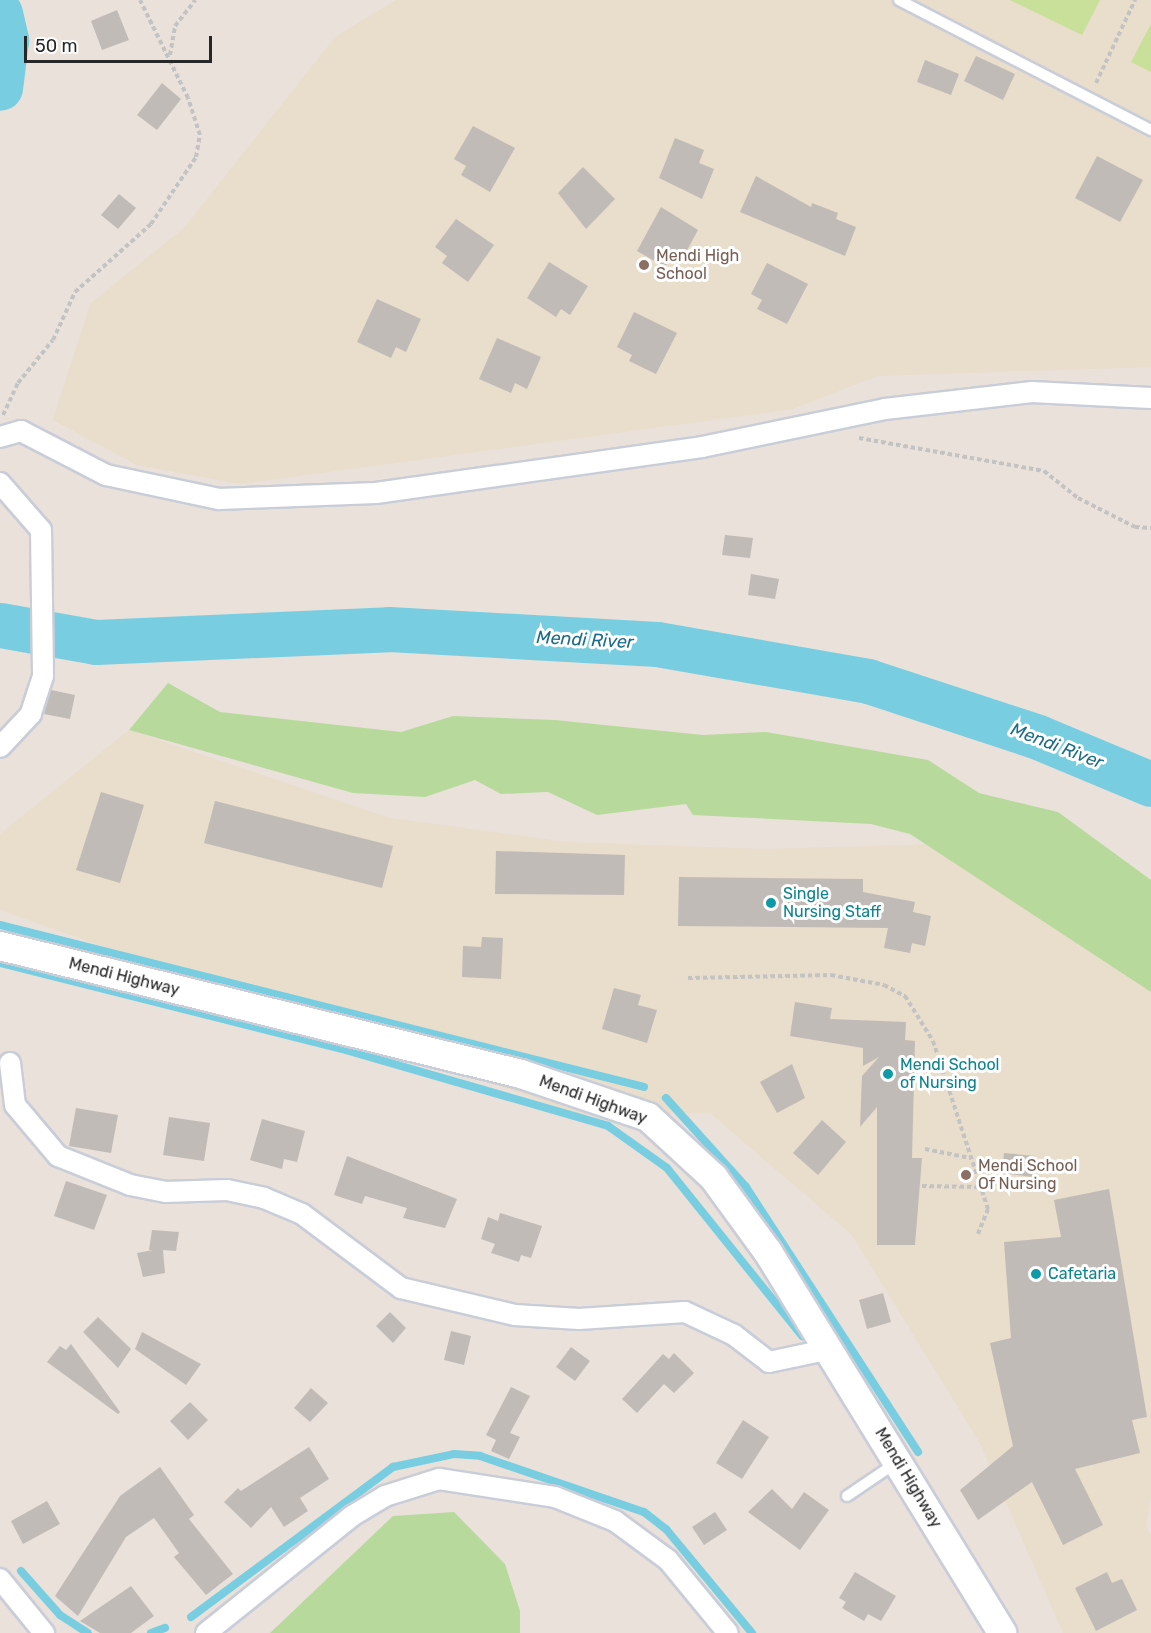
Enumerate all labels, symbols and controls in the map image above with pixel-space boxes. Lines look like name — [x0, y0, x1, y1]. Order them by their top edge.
scale bar — [27, 24, 214, 62]
text: 50 m — [35, 35, 78, 57]
place label: Mendi High School — [656, 246, 739, 284]
marker: Mendi High School — [637, 258, 651, 272]
water label: Mendi River — [536, 627, 634, 653]
water label: Mendi River — [1008, 718, 1106, 774]
place label: Single Nursing Staff — [783, 884, 881, 922]
marker: Single Nursing Staff — [764, 896, 778, 910]
street label: Mendi Highway — [67, 954, 181, 1000]
place label: Mendi School of Nursing — [900, 1055, 999, 1093]
marker: Mendi School of Nursing — [881, 1067, 895, 1081]
street label: Mendi Highway — [537, 1072, 649, 1128]
place label: Mendi School Of Nursing — [978, 1156, 1077, 1194]
marker: Mendi School Of Nursing — [959, 1168, 973, 1182]
place label: Cafetaria — [1048, 1264, 1116, 1284]
marker: Cafetaria — [1029, 1267, 1043, 1281]
street label: Mendi Highway — [871, 1425, 945, 1531]

